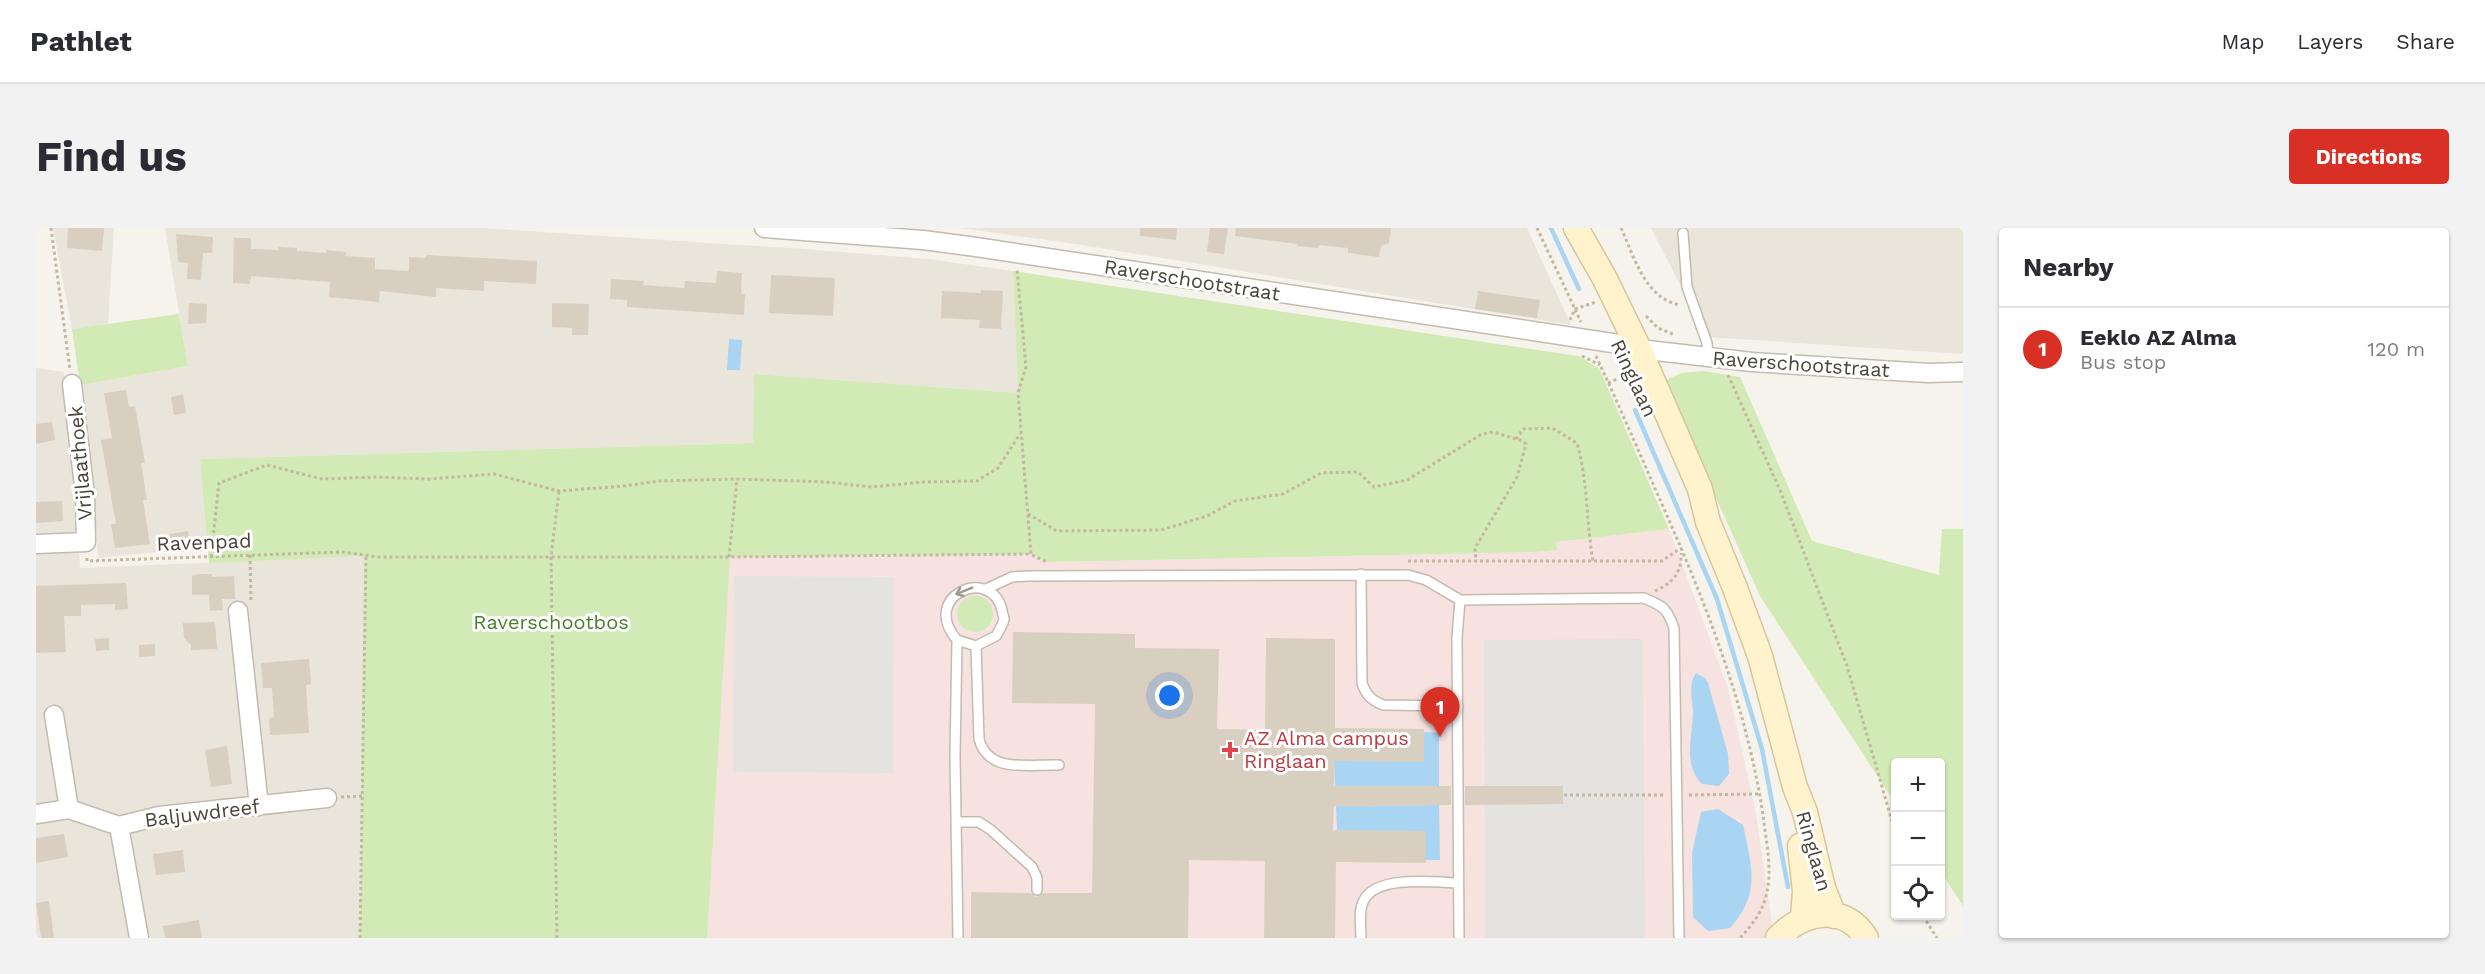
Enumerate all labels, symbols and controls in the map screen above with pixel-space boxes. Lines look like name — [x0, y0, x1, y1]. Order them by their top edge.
text: Pathlet — [30, 25, 132, 58]
text: Map — [2221, 29, 2264, 54]
text: Layers — [2297, 29, 2363, 54]
text: Share — [2396, 29, 2455, 54]
button: Directions — [2289, 129, 2449, 184]
text: Find us — [36, 132, 187, 181]
text: Nearby — [2023, 252, 2114, 282]
street label: Raverschootstraat — [1102, 254, 1282, 306]
text: Eeklo AZ Alma — [2080, 325, 2237, 350]
street label: Ringlaan — [1606, 335, 1662, 421]
text: 1 — [2038, 337, 2047, 361]
text: 120 m — [2367, 337, 2425, 361]
street label: Raverschootstraat — [1712, 346, 1891, 382]
text: Bus stop — [2080, 350, 2166, 374]
street label: Vrijlaathoek — [63, 405, 97, 521]
street label: Ravenpad — [156, 528, 252, 556]
one-way arrow — [955, 587, 973, 598]
park label: Raverschootbos — [473, 610, 629, 634]
your location — [1155, 681, 1184, 710]
pin: 1 — [1420, 688, 1460, 737]
place label: AZ Alma campus Ringlaan — [1244, 726, 1409, 773]
marker: AZ Alma campus Ringlaan — [1221, 741, 1239, 759]
map controls — [1891, 758, 1945, 920]
button: + — [1891, 758, 1945, 812]
street label: Baljuwdreef — [143, 794, 261, 832]
street label: Ringlaan — [1791, 808, 1837, 894]
button: − — [1891, 812, 1945, 866]
button: locate — [1891, 866, 1945, 920]

